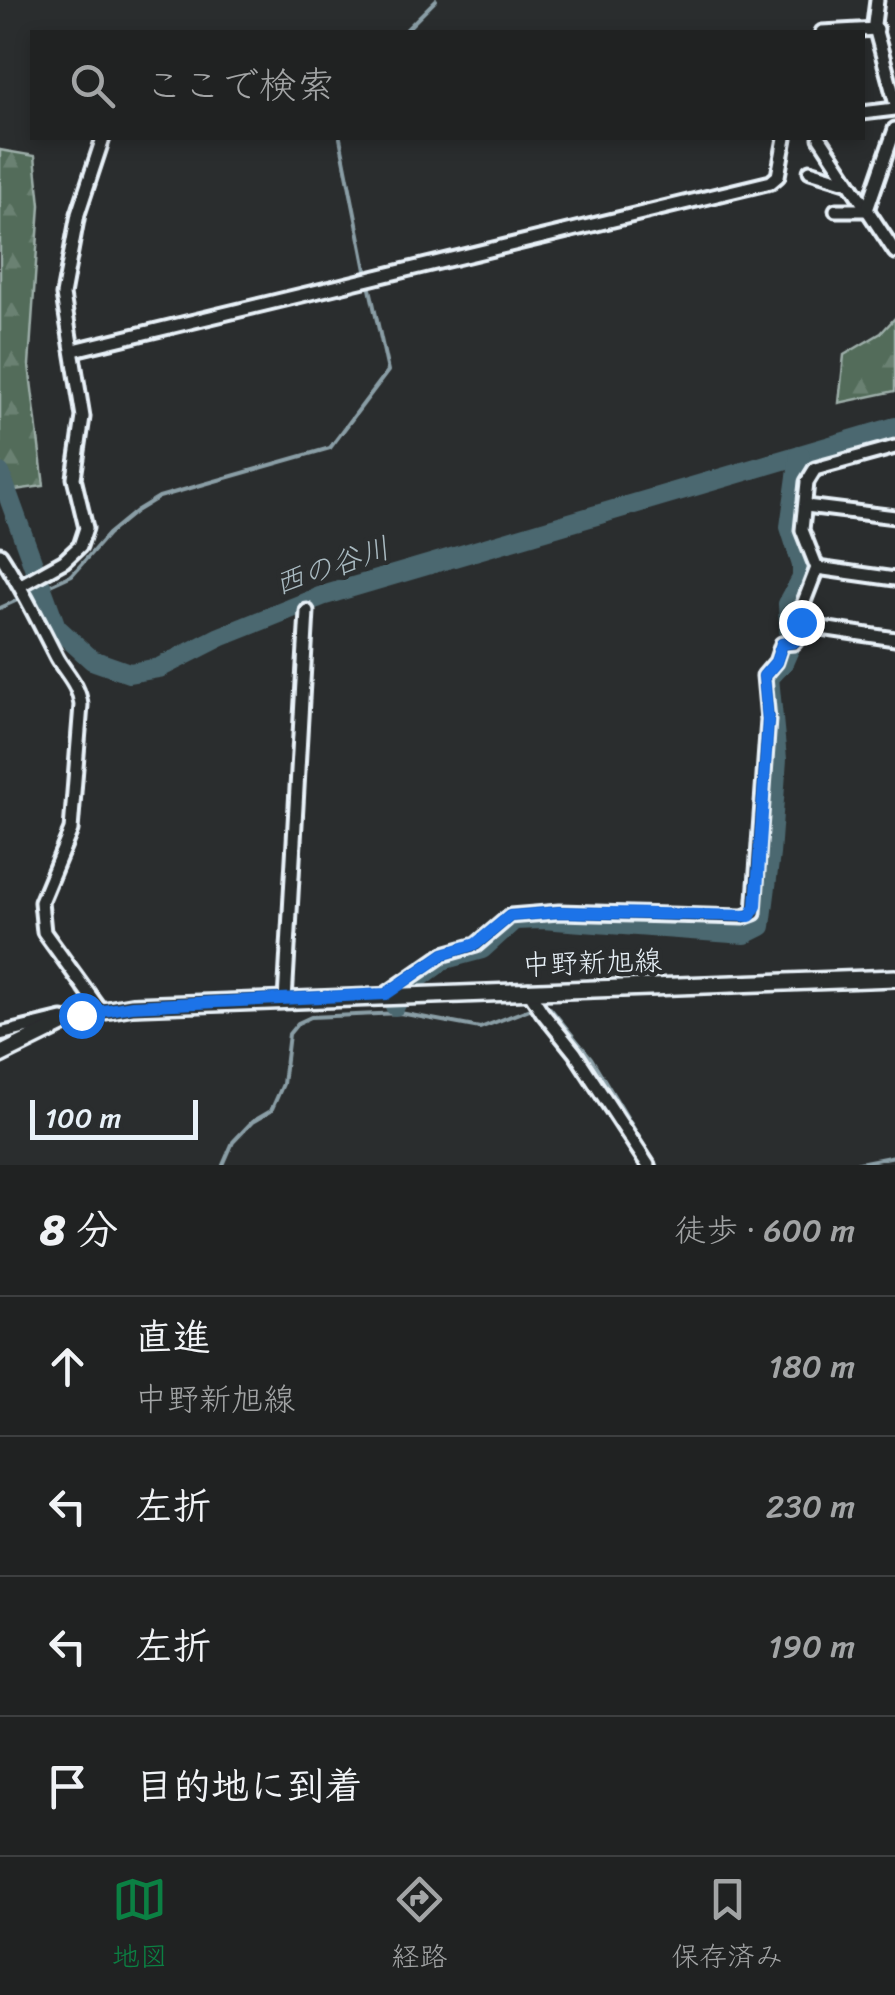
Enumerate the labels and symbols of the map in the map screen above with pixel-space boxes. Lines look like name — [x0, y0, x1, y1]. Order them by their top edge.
water label: 西の谷川 — [266, 521, 398, 611]
route end — [779, 600, 825, 646]
street label: 中野新旭線 — [521, 936, 663, 989]
route start — [59, 993, 105, 1039]
scale bar — [30, 1095, 198, 1140]

